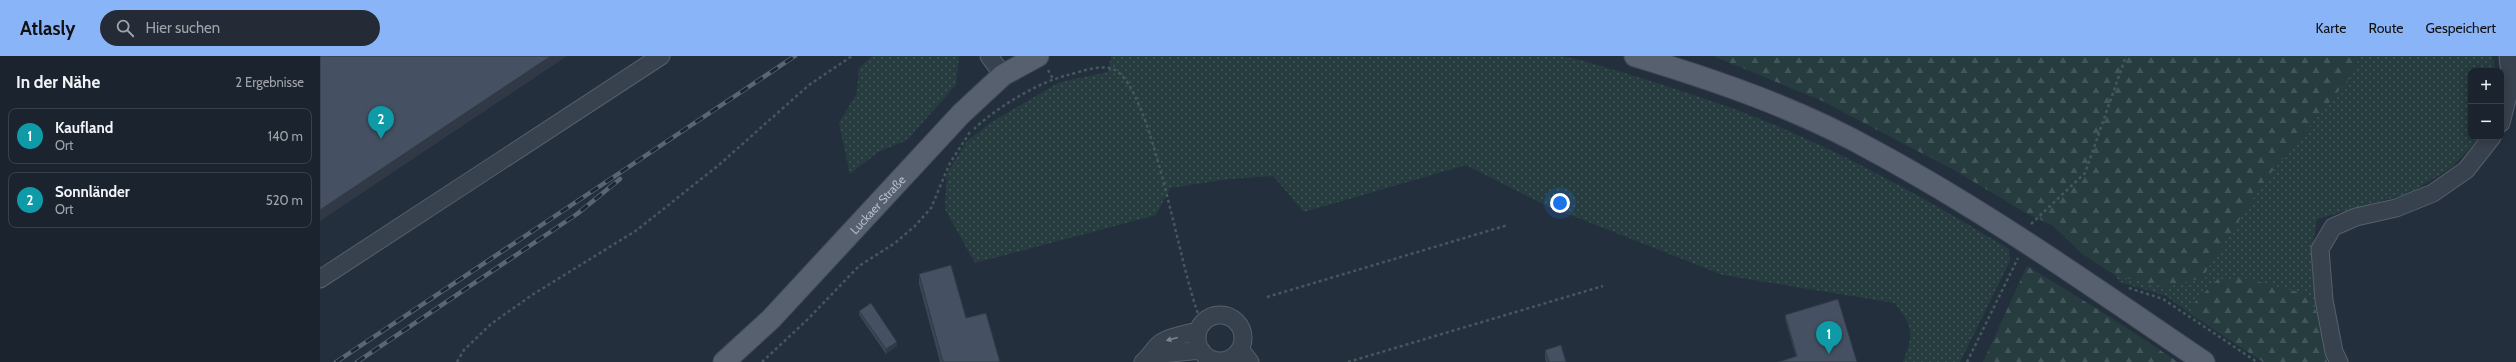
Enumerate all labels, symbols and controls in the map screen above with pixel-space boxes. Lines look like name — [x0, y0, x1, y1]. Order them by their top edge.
search box — [100, 10, 380, 46]
text: Atlasly — [20, 17, 76, 40]
icon: search — [114, 17, 136, 39]
text: Hier suchen — [146, 19, 220, 37]
text: Karte — [2316, 19, 2346, 37]
text: Route — [2368, 19, 2404, 37]
text: Gespeichert — [2426, 19, 2496, 37]
map controls — [2468, 68, 2504, 140]
button: + — [2468, 68, 2504, 104]
text: In der Nähe — [16, 72, 100, 92]
text: 2 Ergebnisse — [235, 74, 304, 90]
button: − — [2468, 104, 2504, 140]
pin: 2 — [368, 106, 394, 139]
text: Kaufland — [55, 119, 113, 137]
text: 1 — [28, 128, 32, 144]
text: 140 m — [268, 128, 303, 144]
text: Ort — [55, 137, 73, 153]
street label: Luckaer Straße — [846, 172, 908, 237]
text: Sonnländer — [55, 183, 130, 201]
text: 2 — [27, 192, 33, 208]
text: 520 m — [266, 192, 303, 208]
your location — [1550, 193, 1570, 213]
text: Ort — [55, 201, 73, 217]
pin: 1 — [1816, 321, 1842, 354]
one-way arrow — [1165, 336, 1178, 342]

